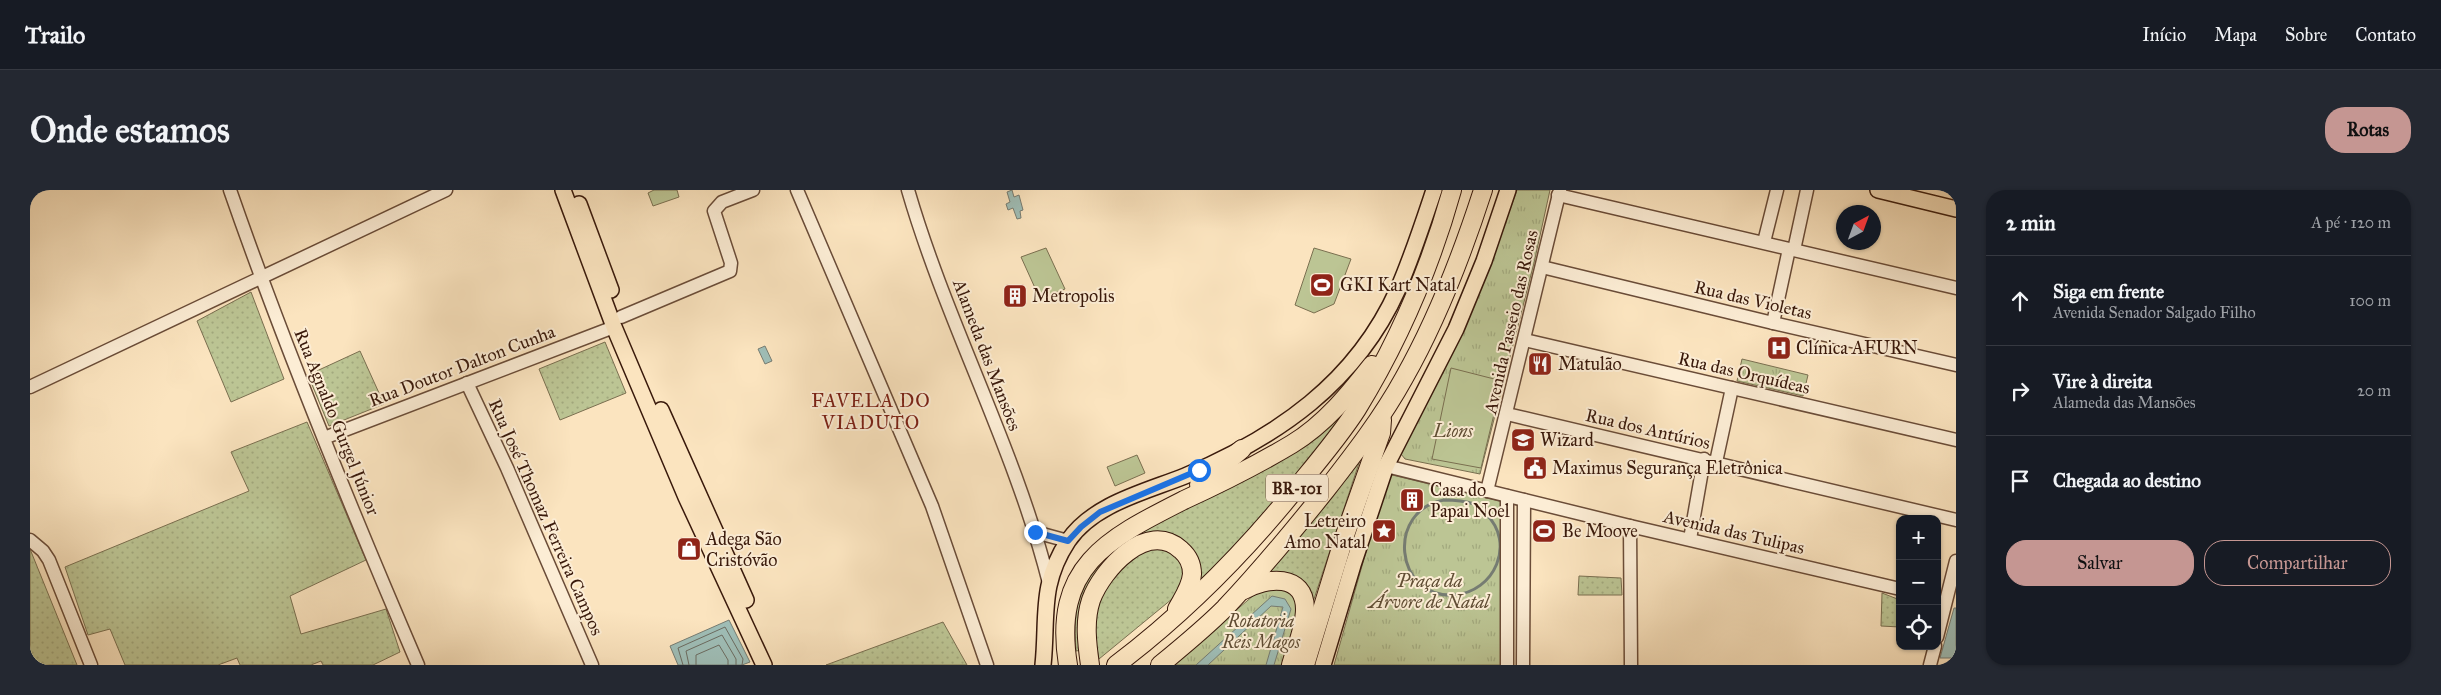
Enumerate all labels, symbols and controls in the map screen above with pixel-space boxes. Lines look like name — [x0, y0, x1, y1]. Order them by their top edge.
text: Trailo — [25, 20, 85, 50]
text: Início — [2142, 24, 2186, 46]
text: Mapa — [2214, 24, 2257, 46]
text: Sobre — [2285, 24, 2327, 46]
text: Contato — [2355, 24, 2416, 46]
button: Rotas — [2325, 107, 2411, 153]
text: Onde estamos — [30, 109, 230, 152]
north arrow — [1836, 205, 1881, 250]
text: 2 min — [2006, 210, 2056, 236]
text: A pé · 120 m — [2311, 213, 2391, 232]
street label: Avenida Passeio das Rosas — [1479, 228, 1543, 417]
sports icon: GKI Kart Natal — [1309, 272, 1335, 298]
place label: GKI Kart Natal — [1340, 274, 1456, 296]
street label: Alameda das Mansões — [948, 275, 1026, 434]
street label: Rua das Violetas — [1692, 276, 1814, 324]
text: Siga em frente — [2053, 280, 2164, 303]
building icon: Metropolis — [1002, 283, 1028, 309]
place label: Metropolis — [1032, 285, 1115, 307]
icon: ahead — [2006, 287, 2034, 315]
text: 100 m — [2349, 291, 2391, 310]
text: Avenida Senador Salgado Filho — [2053, 303, 2256, 322]
street label: Rua Doutor Dalton Cunha — [366, 320, 559, 412]
street label: Rua Agnaldo Gurgel Júnior — [289, 325, 385, 519]
hospital icon: Clínica AFURN — [1766, 335, 1792, 361]
place label: Clínica AFURN — [1796, 337, 1918, 359]
street label: Rua das Orquídeas — [1676, 347, 1812, 400]
restaurant icon: Matulão — [1527, 351, 1553, 377]
place label: Matulão — [1558, 353, 1622, 375]
text: Vire à direita — [2053, 370, 2152, 393]
icon: right — [2006, 377, 2034, 405]
text: 20 m — [2357, 381, 2391, 400]
district label: FAVELA DO VIADUTO — [811, 389, 931, 434]
text: Alameda das Mansões — [2053, 393, 2196, 412]
street label: Rua José Thomaz Ferreira Campos — [483, 395, 608, 639]
street label: Rua dos Antúrios — [1583, 404, 1713, 454]
park label: Lions — [1432, 420, 1474, 442]
school or university icon: Wizard — [1510, 427, 1536, 453]
place label: Wizard — [1540, 429, 1594, 451]
public building icon: Maximus Segurança Eletrônica — [1522, 455, 1548, 481]
place label: Maximus Segurança Eletrônica — [1552, 457, 1783, 480]
route start — [1188, 459, 1211, 482]
icon: arrive — [2006, 467, 2034, 495]
text: Chegada ao destino — [2053, 469, 2201, 492]
road number: BR-101 — [1266, 474, 1328, 502]
place label: Casa do Papai Noel — [1430, 479, 1510, 522]
building icon: Casa do Papai Noel — [1399, 487, 1425, 513]
street label: Avenida das Tulipas — [1660, 505, 1807, 559]
place label: Letreiro Amo Natal — [1283, 510, 1366, 553]
map controls — [1896, 515, 1941, 650]
button: + — [1896, 515, 1941, 560]
place icon: Letreiro Amo Natal — [1371, 518, 1397, 544]
sports icon: Be Moove — [1531, 518, 1557, 544]
place label: Be Moove — [1562, 520, 1638, 542]
route end — [1024, 521, 1047, 544]
place label: Adega São Cristóvão — [705, 528, 782, 571]
shop icon: Adega São Cristóvão — [676, 536, 702, 562]
button: Salvar — [2006, 540, 2194, 586]
button: Compartilhar — [2204, 540, 2391, 586]
button: − — [1896, 560, 1941, 605]
park label: Praça da Árvore de Natal — [1367, 570, 1491, 613]
button: locate — [1896, 605, 1941, 650]
park label: Rotatoria Reis Magos — [1221, 610, 1301, 653]

